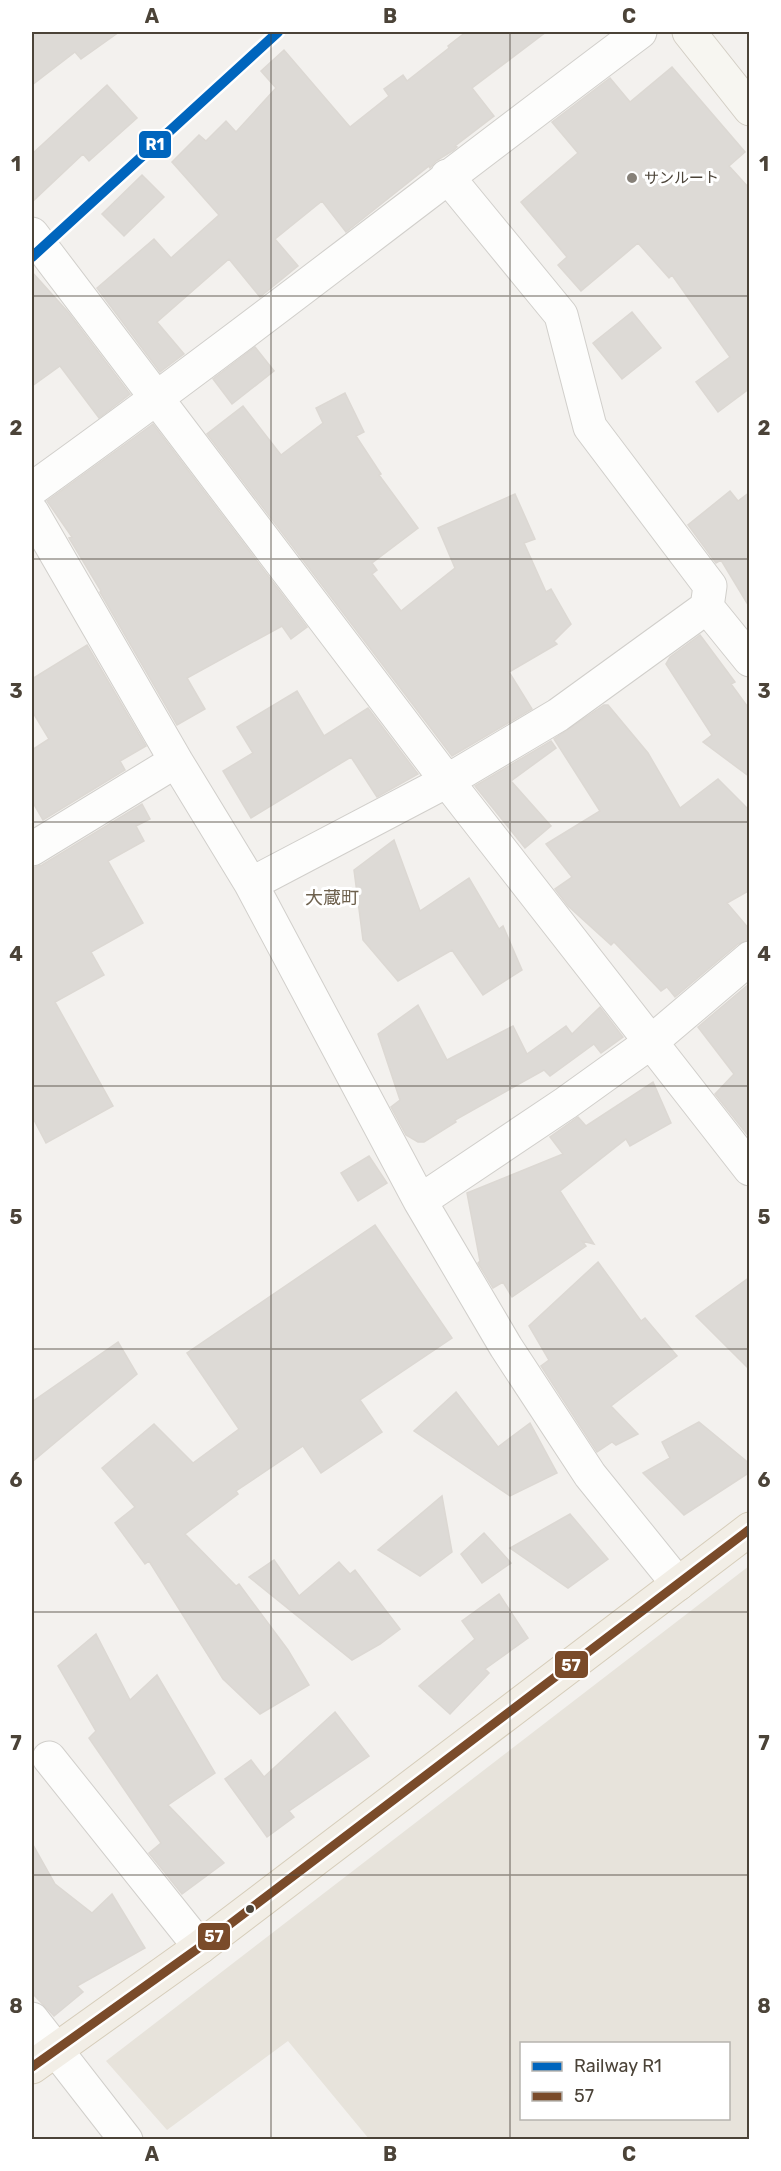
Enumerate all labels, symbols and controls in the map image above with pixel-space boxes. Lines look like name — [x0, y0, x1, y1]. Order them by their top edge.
text: A — [145, 4, 160, 28]
text: B — [383, 4, 397, 28]
text: C — [622, 4, 636, 28]
line badge: R1 — [138, 130, 172, 159]
text: R1 — [145, 135, 165, 154]
text: 1 — [11, 152, 21, 176]
text: 1 — [759, 152, 769, 176]
place label: サンルート — [644, 169, 719, 187]
marker: サンルート — [625, 171, 639, 185]
text: 2 — [10, 416, 23, 440]
text: 2 — [758, 416, 771, 440]
text: 3 — [9, 679, 23, 703]
text: 3 — [757, 679, 771, 703]
district label: 大蔵町 — [305, 887, 359, 909]
text: 4 — [9, 942, 23, 966]
text: 4 — [757, 942, 771, 966]
text: 5 — [10, 1205, 23, 1229]
text: 5 — [758, 1205, 771, 1229]
text: 6 — [9, 1468, 23, 1492]
text: 6 — [757, 1468, 771, 1492]
line badge: 57 — [554, 1650, 589, 1679]
text: 57 — [561, 1656, 581, 1675]
text: 7 — [10, 1731, 22, 1755]
text: 7 — [758, 1731, 770, 1755]
unlabelled marker — [244, 1903, 256, 1915]
line badge: 57 — [197, 1922, 231, 1951]
text: 57 — [204, 1927, 224, 1946]
text: 8 — [9, 1994, 23, 2018]
text: 8 — [757, 1994, 771, 2018]
legend — [520, 2042, 730, 2120]
text: Railway R1 — [574, 2055, 662, 2077]
text: 57 — [574, 2085, 594, 2107]
text: A — [145, 2142, 160, 2166]
text: B — [383, 2142, 397, 2166]
text: C — [622, 2142, 636, 2166]

